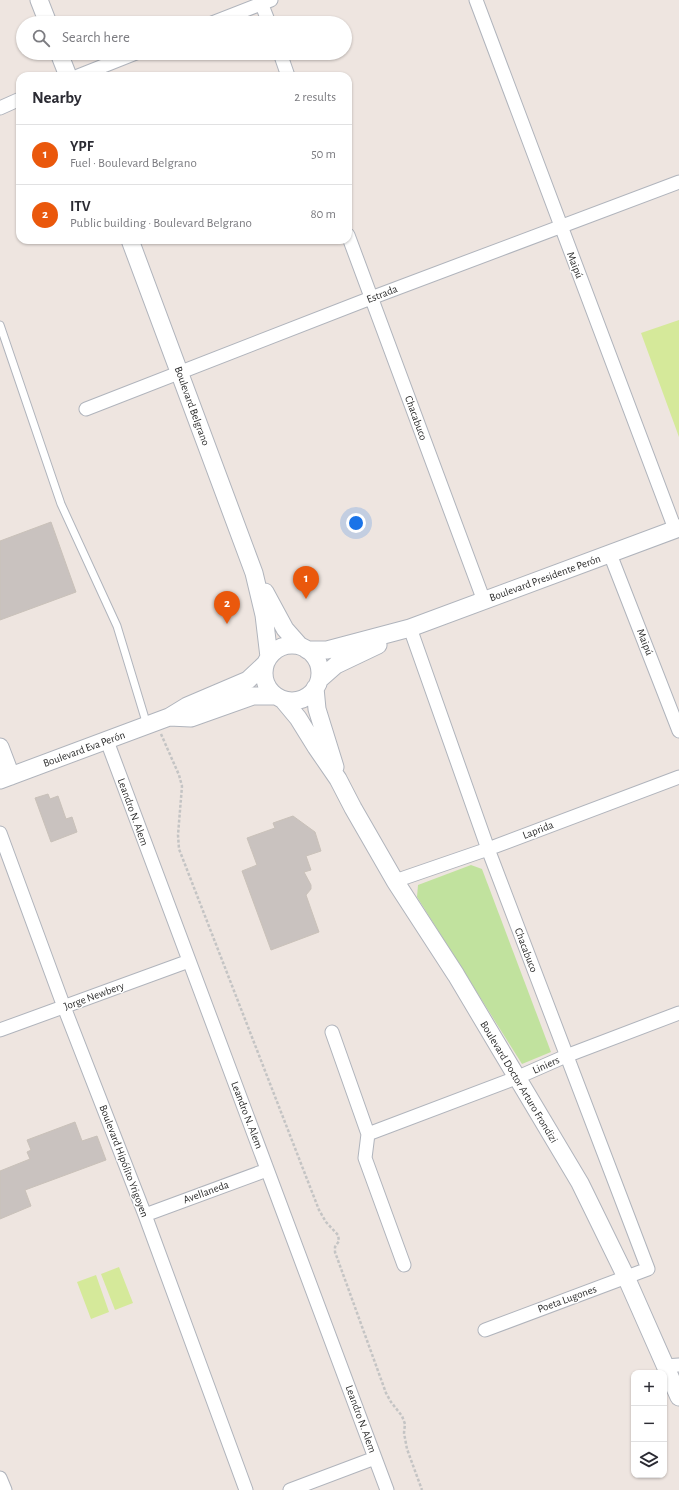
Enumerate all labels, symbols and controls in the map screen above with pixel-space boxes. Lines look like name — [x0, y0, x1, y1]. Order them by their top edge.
search box — [16, 16, 352, 60]
icon: search — [30, 27, 52, 49]
text: Search here — [62, 30, 130, 45]
text: Nearby — [32, 89, 82, 106]
text: 2 results — [294, 91, 336, 104]
text: YPF — [70, 139, 94, 154]
text: 1 — [43, 148, 47, 161]
text: 50 m — [311, 148, 336, 161]
text: Fuel · Boulevard Belgrano — [70, 157, 197, 170]
text: ITV — [70, 199, 91, 214]
text: 2 — [42, 208, 48, 221]
text: 80 m — [310, 208, 336, 221]
text: Public building · Boulevard Belgrano — [70, 217, 252, 230]
street label: Maipú — [565, 250, 585, 280]
street label: Estrada — [365, 283, 399, 305]
street label: Boulevard Belgrano — [173, 365, 211, 447]
street label: Chacabuco — [403, 394, 429, 442]
your location — [346, 513, 366, 533]
street label: Boulevard Presidente Perón — [488, 553, 602, 603]
pin: 1 — [293, 566, 319, 599]
pin: 2 — [214, 591, 240, 624]
street label: Maipú — [635, 627, 655, 657]
street label: Boulevard Eva Perón — [42, 729, 126, 769]
street label: Leandro N. Alem — [116, 777, 150, 847]
street label: Laprida — [521, 819, 555, 841]
street label: Chacabuco — [513, 926, 539, 974]
street label: Jorge Newbery — [62, 980, 126, 1012]
street label: Boulevard Doctor Arturo Frondizi — [478, 1019, 560, 1145]
street label: Liniers — [531, 1054, 561, 1076]
street label: Leandro N. Alem — [229, 1080, 265, 1150]
street label: Boulevard Hipólito Yrigoyen — [97, 1103, 151, 1219]
street label: Avellaneda — [182, 1179, 230, 1205]
street label: Poeta Lugones — [536, 1283, 598, 1315]
map controls — [631, 1370, 667, 1478]
button: + — [631, 1370, 667, 1406]
street label: Leandro N. Alem — [344, 1384, 378, 1454]
button: − — [631, 1406, 667, 1442]
button: layers — [631, 1442, 667, 1478]

